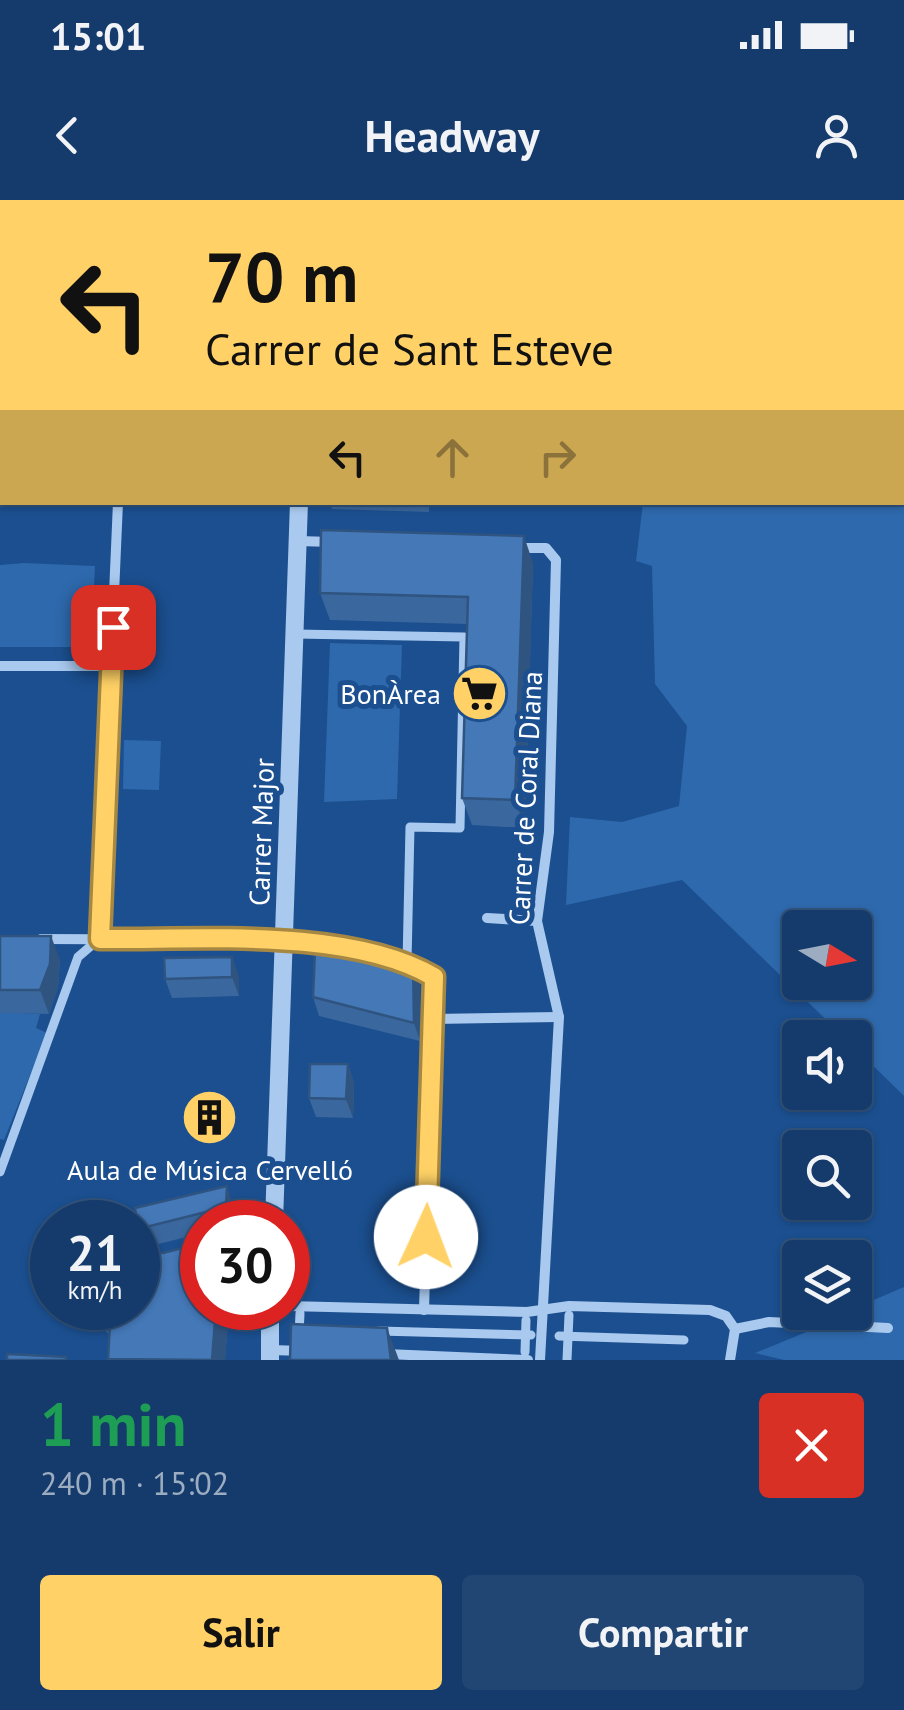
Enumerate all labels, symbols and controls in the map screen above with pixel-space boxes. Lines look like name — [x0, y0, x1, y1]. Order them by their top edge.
text: 15:01 — [50, 11, 146, 60]
text: Headway — [364, 106, 540, 164]
icon: back — [40, 108, 95, 163]
icon: person — [809, 108, 864, 163]
text: 70 m — [205, 231, 358, 321]
icon: left — [40, 240, 170, 370]
text: Carrer de Sant Esteve — [205, 319, 614, 377]
icon: left — [320, 430, 375, 485]
icon: ahead — [425, 430, 480, 485]
icon: right — [530, 430, 585, 485]
pin — [71, 585, 156, 670]
icon: arrive — [86, 600, 141, 655]
supermarket icon: BonÀrea — [450, 663, 510, 723]
street label: Carrer de Coral Diana — [500, 670, 550, 926]
place label: BonÀrea — [340, 675, 441, 712]
street label: Carrer Major — [240, 757, 282, 906]
north arrow — [782, 910, 872, 1000]
map controls — [782, 910, 872, 1330]
button: sound — [782, 1020, 872, 1110]
building icon: Aula de Música Cervelló — [180, 1088, 240, 1148]
button: search — [782, 1130, 872, 1220]
place label: Aula de Música Cervelló — [67, 1151, 353, 1188]
position arrow — [374, 1185, 478, 1289]
speed limit sign: 30 — [180, 1200, 310, 1330]
text: 21 — [67, 1220, 123, 1285]
button: layers — [782, 1240, 872, 1330]
text: km/h — [68, 1274, 122, 1306]
text: 1 min — [40, 1385, 186, 1463]
button: close — [759, 1393, 864, 1498]
text: 240 m · 15:02 — [40, 1462, 229, 1504]
button: Salir — [40, 1575, 442, 1690]
button: Compartir — [462, 1575, 864, 1690]

